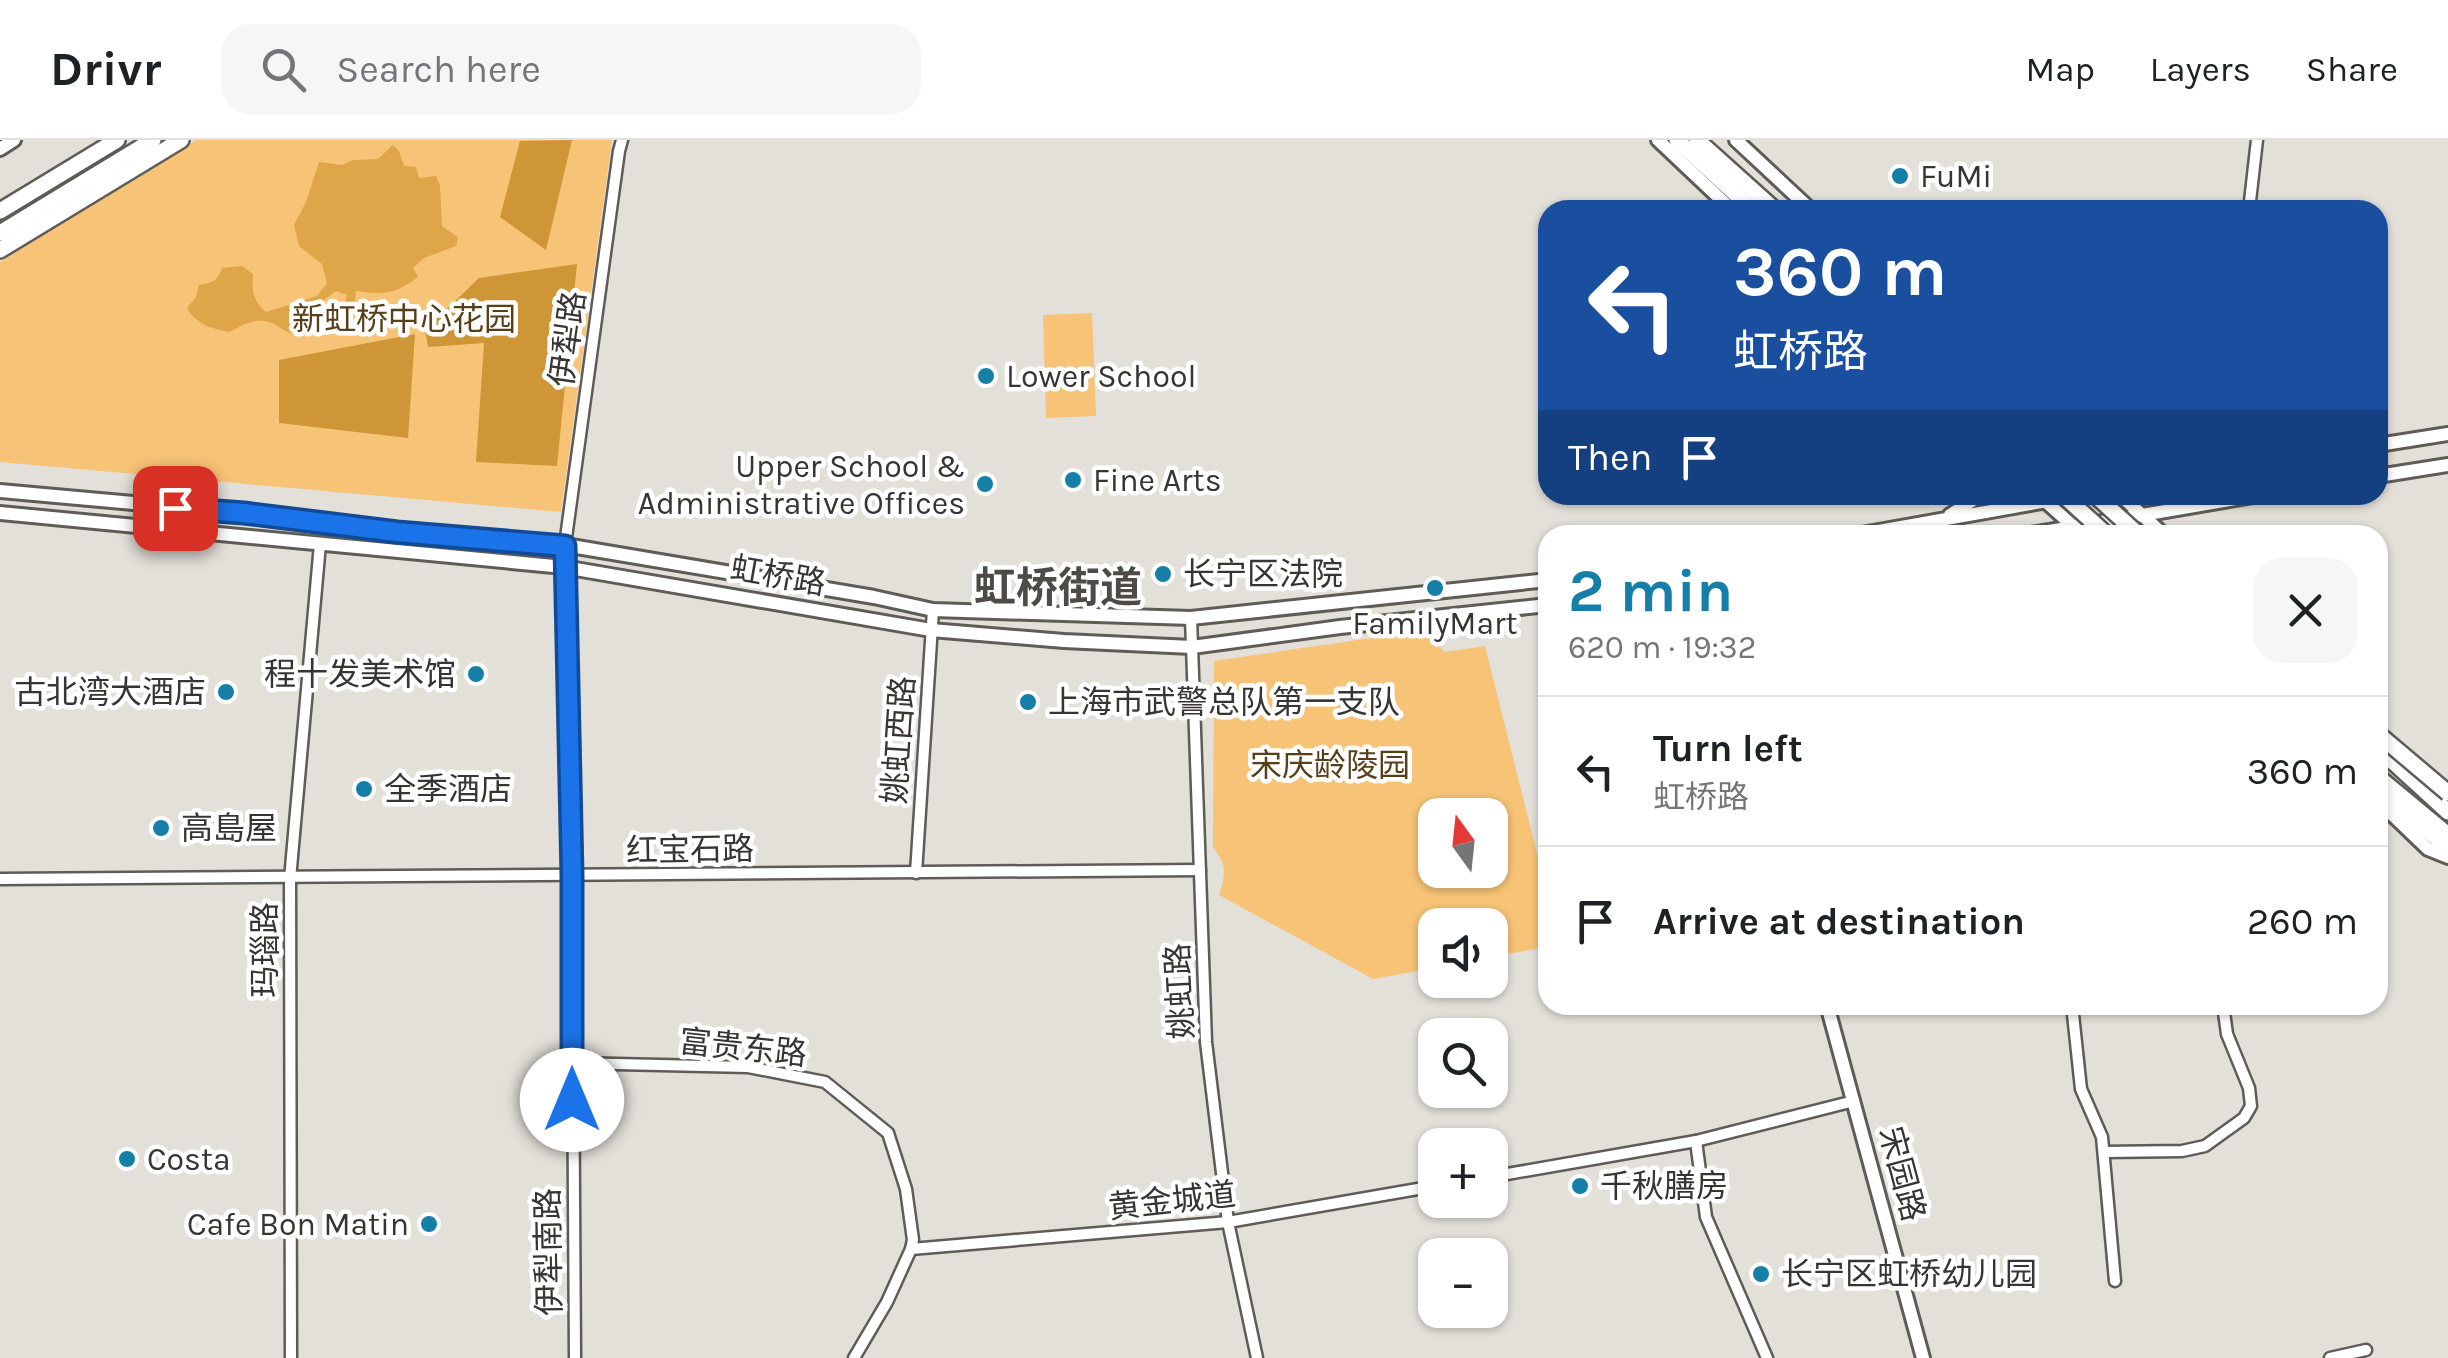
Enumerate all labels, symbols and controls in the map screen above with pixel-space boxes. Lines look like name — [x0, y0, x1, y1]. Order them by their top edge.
search box — [221, 24, 921, 114]
text: Drivr — [50, 41, 161, 97]
icon: search — [256, 42, 311, 97]
text: Search here — [336, 47, 541, 92]
text: Map — [2025, 49, 2095, 90]
text: Layers — [2150, 49, 2251, 90]
text: Share — [2306, 49, 2398, 90]
place label: FuMi — [1920, 158, 1992, 195]
marker: FuMi — [1889, 165, 1911, 187]
text: 360 m — [1733, 231, 1947, 313]
icon: left — [1568, 240, 1698, 370]
street label: 伊犁路 — [543, 289, 593, 389]
park label: 新虹桥中心花园 — [292, 301, 516, 338]
text: 虹桥路 — [1733, 326, 1868, 378]
place label: Lower School — [1006, 358, 1196, 395]
marker: Lower School — [975, 365, 997, 387]
icon: arrive — [1672, 430, 1727, 485]
text: Then — [1568, 435, 1652, 480]
place label: Upper School & Administrative Offices — [638, 448, 965, 522]
place label: Fine Arts — [1093, 462, 1221, 499]
pin — [133, 466, 218, 551]
marker: Fine Arts — [1062, 469, 1084, 491]
marker: Upper School & Administrative Offices — [974, 473, 996, 495]
icon: arrive — [148, 481, 203, 536]
street label: 虹桥路 — [728, 549, 828, 603]
place label: 长宁区法院 — [1183, 556, 1343, 593]
text: 2 min — [1568, 556, 1733, 626]
button: close — [2253, 558, 2358, 663]
district label: 虹桥街道 — [974, 563, 1142, 613]
marker: 长宁区法院 — [1152, 563, 1174, 585]
marker: FamilyMart — [1424, 577, 1446, 599]
place label: FamilyMart — [1352, 605, 1518, 642]
text: 620 m · 19:32 — [1568, 629, 1756, 666]
place label: 程十发美术馆 — [264, 656, 456, 693]
marker: 程十发美术馆 — [465, 663, 487, 685]
place label: 古北湾大酒店 — [14, 674, 206, 711]
street label: 姚虹西路 — [876, 675, 922, 805]
marker: 古北湾大酒店 — [215, 681, 237, 703]
place label: 上海市武警总队第一支队 — [1048, 684, 1400, 721]
marker: 上海市武警总队第一支队 — [1017, 691, 1039, 713]
text: Turn left — [1653, 726, 1803, 771]
icon: left — [1568, 744, 1623, 799]
park label: 宋庆龄陵园 — [1250, 747, 1410, 784]
text: 360 m — [2247, 749, 2358, 794]
place label: 全季酒店 — [384, 771, 512, 808]
marker: 全季酒店 — [353, 778, 375, 800]
text: 虹桥路 — [1653, 779, 1749, 816]
north arrow — [1418, 798, 1508, 888]
map controls — [1418, 798, 1508, 1328]
place label: 高島屋 — [181, 810, 277, 847]
marker: 高島屋 — [150, 817, 172, 839]
street label: 红宝石路 — [626, 830, 754, 870]
icon: arrive — [1568, 894, 1623, 949]
text: Arrive at destination — [1653, 899, 2025, 944]
text: 260 m — [2247, 899, 2358, 944]
street label: 玛瑙路 — [247, 902, 284, 998]
button: sound — [1418, 908, 1508, 998]
street label: 姚虹路 — [1159, 942, 1201, 1040]
button: search — [1418, 1018, 1508, 1108]
street label: 富贵东路 — [677, 1023, 809, 1073]
position arrow — [520, 1048, 624, 1152]
street label: 宋园路 — [1872, 1123, 1932, 1225]
button: + — [1418, 1128, 1508, 1218]
place label: Costa — [147, 1141, 231, 1178]
marker: Costa — [116, 1148, 138, 1170]
place label: 千秋膳房 — [1600, 1168, 1728, 1205]
marker: 千秋膳房 — [1569, 1175, 1591, 1197]
street label: 黄金城道 — [1106, 1176, 1238, 1226]
street label: 伊犁南路 — [529, 1188, 569, 1316]
place label: Cafe Bon Matin — [187, 1206, 409, 1243]
marker: Cafe Bon Matin — [418, 1213, 440, 1235]
button: − — [1418, 1238, 1508, 1328]
place label: 长宁区虹桥幼儿园 — [1781, 1256, 2037, 1293]
marker: 长宁区虹桥幼儿园 — [1750, 1263, 1772, 1285]

